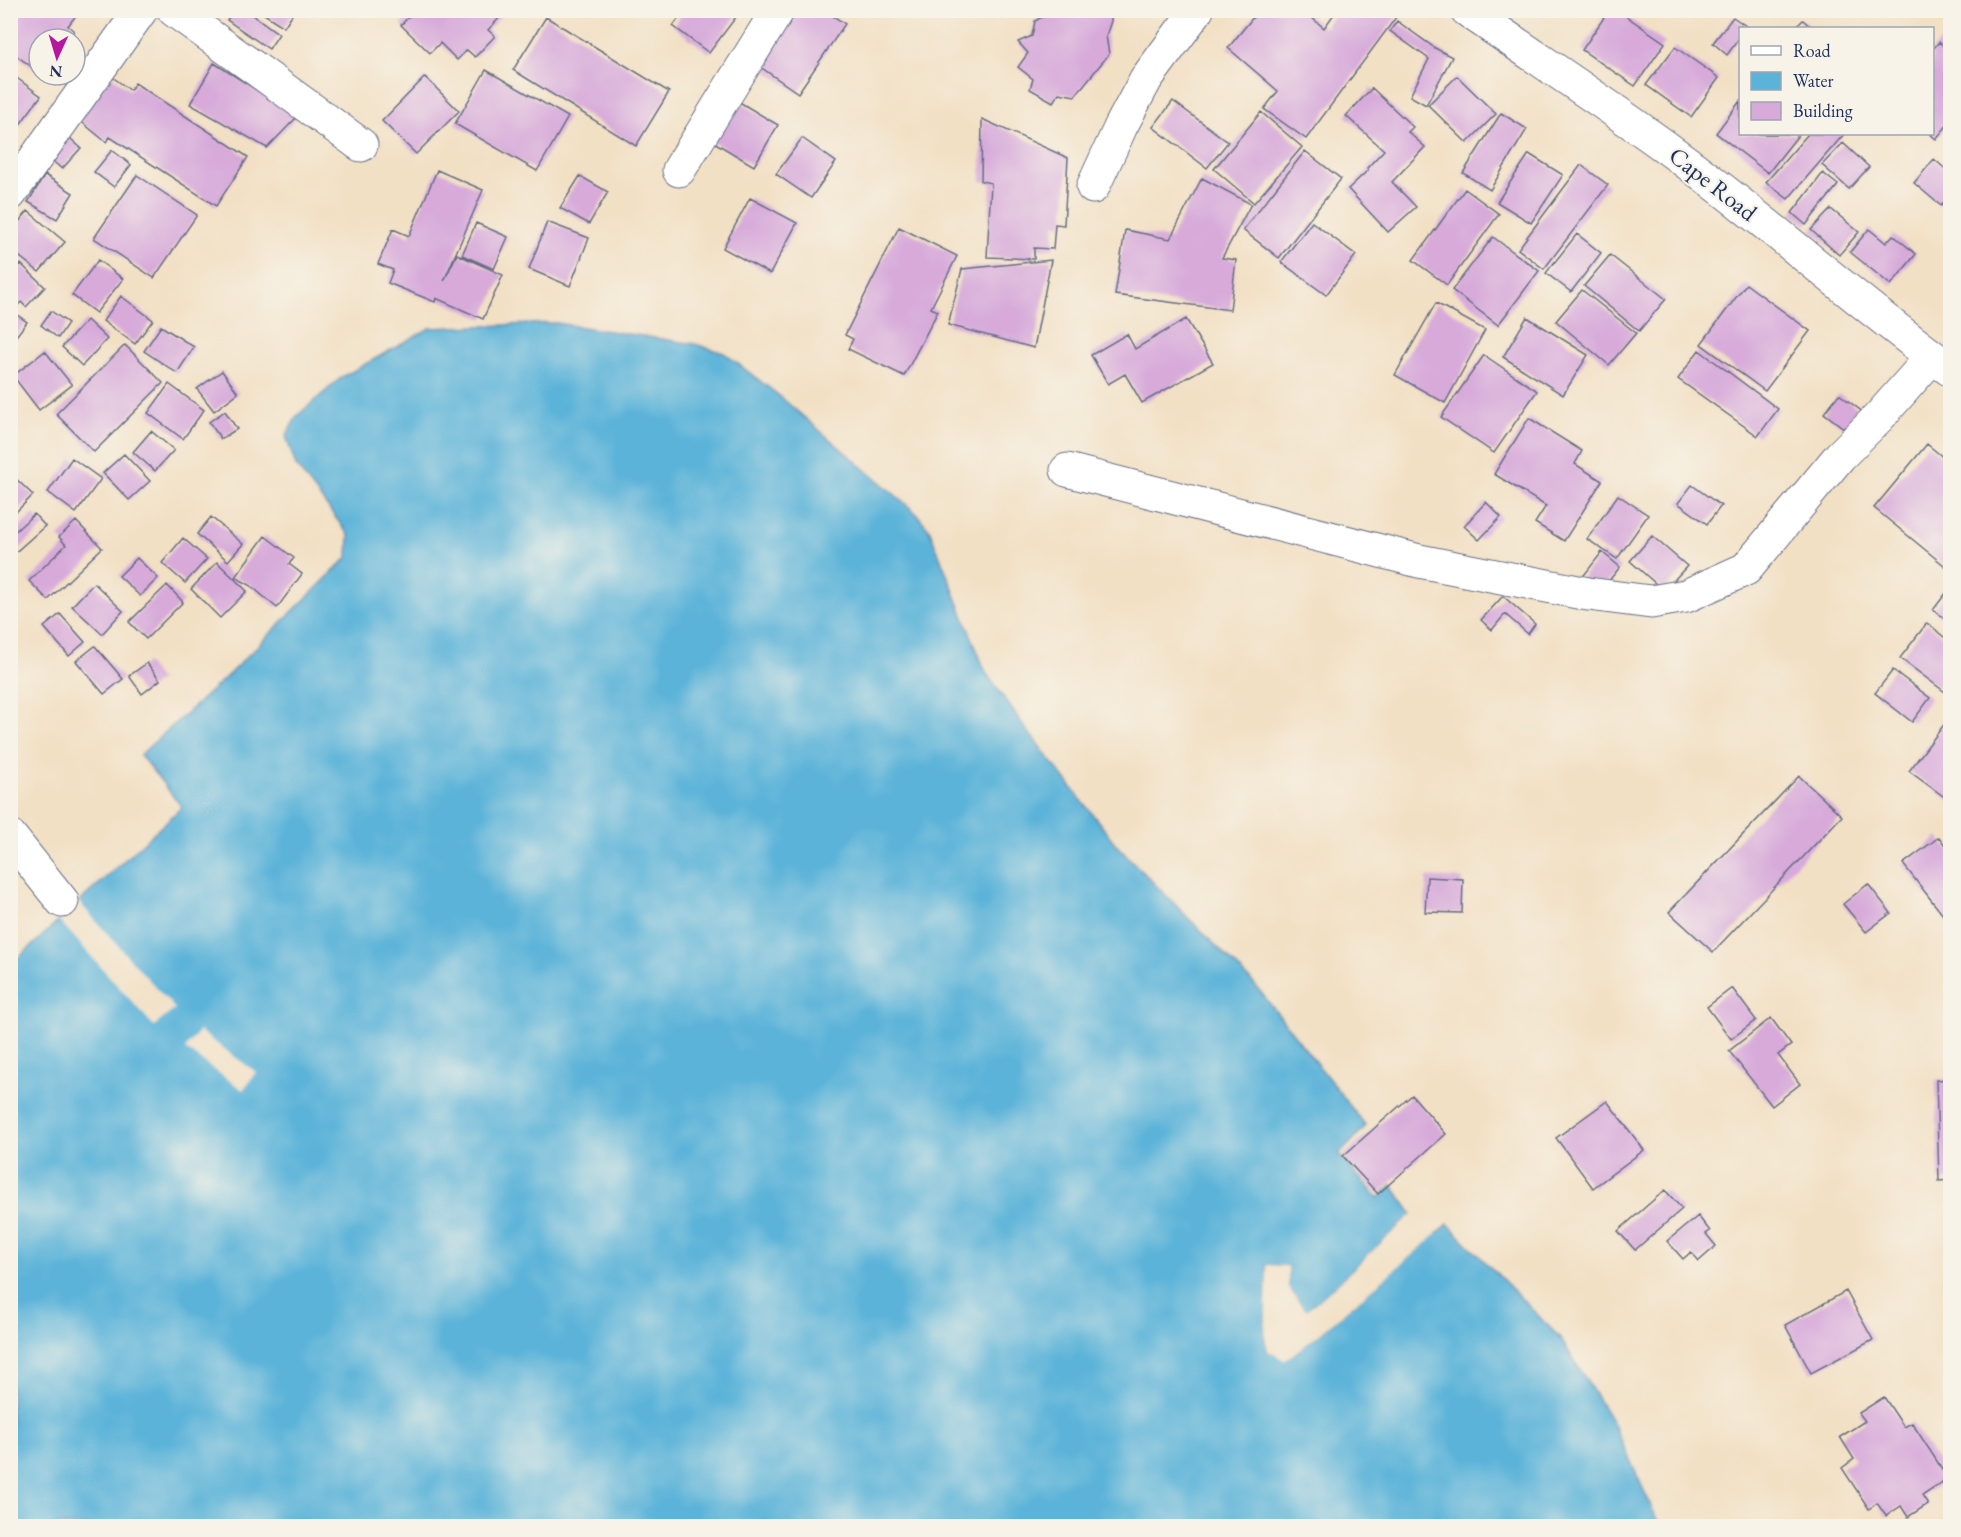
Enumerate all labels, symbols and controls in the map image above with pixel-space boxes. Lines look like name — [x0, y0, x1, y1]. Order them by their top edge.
north arrow — [27, 27, 87, 87]
legend — [1739, 27, 1934, 135]
text: Road — [1793, 39, 1832, 62]
text: N — [49, 61, 63, 82]
text: Water — [1793, 69, 1834, 92]
text: Building — [1793, 99, 1853, 122]
street label: Cape Road — [1663, 140, 1764, 228]

